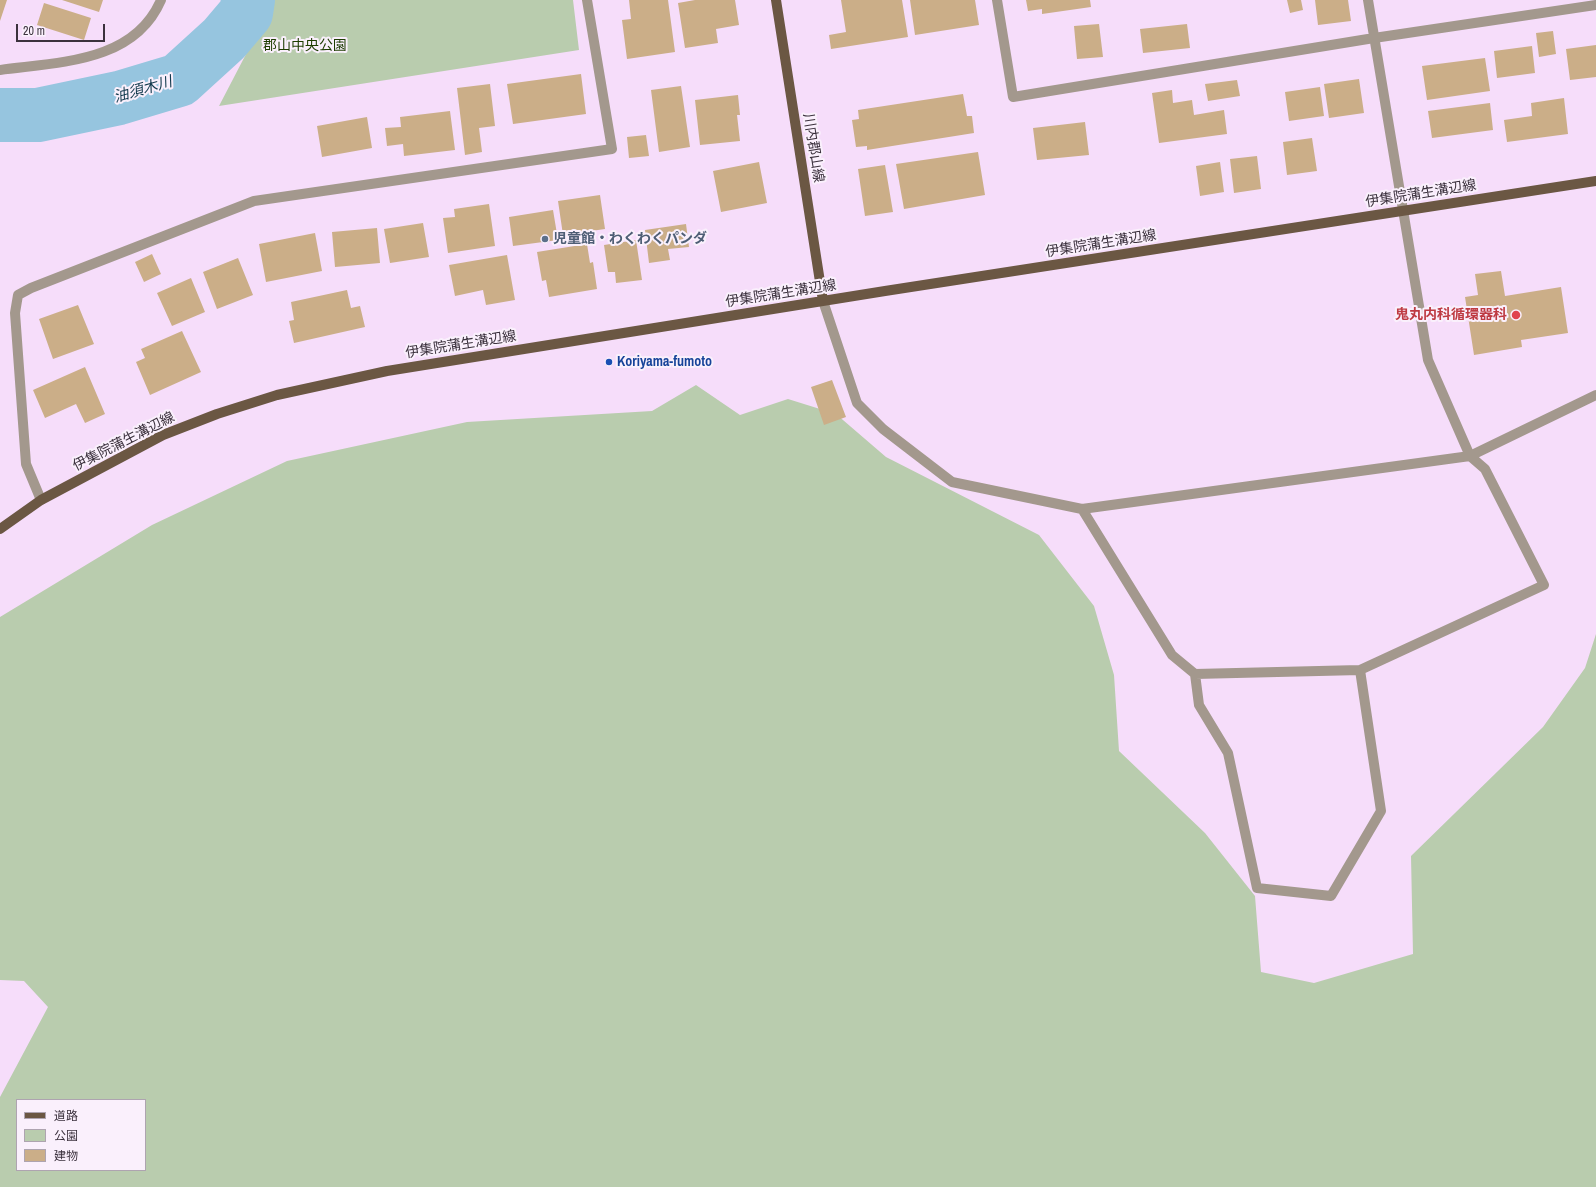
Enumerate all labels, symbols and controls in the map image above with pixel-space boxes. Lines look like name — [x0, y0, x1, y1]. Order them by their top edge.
scale bar — [18, 16, 107, 42]
text: 20 m — [23, 23, 45, 39]
park label: 郡山中央公園 — [263, 38, 347, 54]
water label: 油須木川 — [112, 73, 174, 107]
street label: 川内郡山線 — [799, 112, 827, 184]
street label: 伊集院蒲生溝辺線 — [1364, 177, 1478, 211]
street label: 伊集院蒲生溝辺線 — [1044, 227, 1158, 261]
place label: 児童館・わくわくパンダ — [553, 231, 707, 247]
marker: 児童館・わくわくパンダ — [540, 234, 550, 244]
street label: 伊集院蒲生溝辺線 — [724, 277, 838, 311]
place label: 鬼丸内科循環器科 — [1395, 307, 1507, 323]
marker: 鬼丸内科循環器科 — [1510, 309, 1522, 321]
street label: 伊集院蒲生溝辺線 — [404, 328, 518, 362]
place label: Koriyama-fumoto — [617, 354, 712, 370]
marker: Koriyama-fumoto — [604, 357, 614, 367]
street label: 伊集院蒲生溝辺線 — [70, 409, 178, 475]
legend — [16, 1099, 146, 1171]
text: 道路 — [54, 1108, 78, 1124]
text: 公園 — [54, 1128, 78, 1144]
text: 建物 — [54, 1148, 78, 1164]

